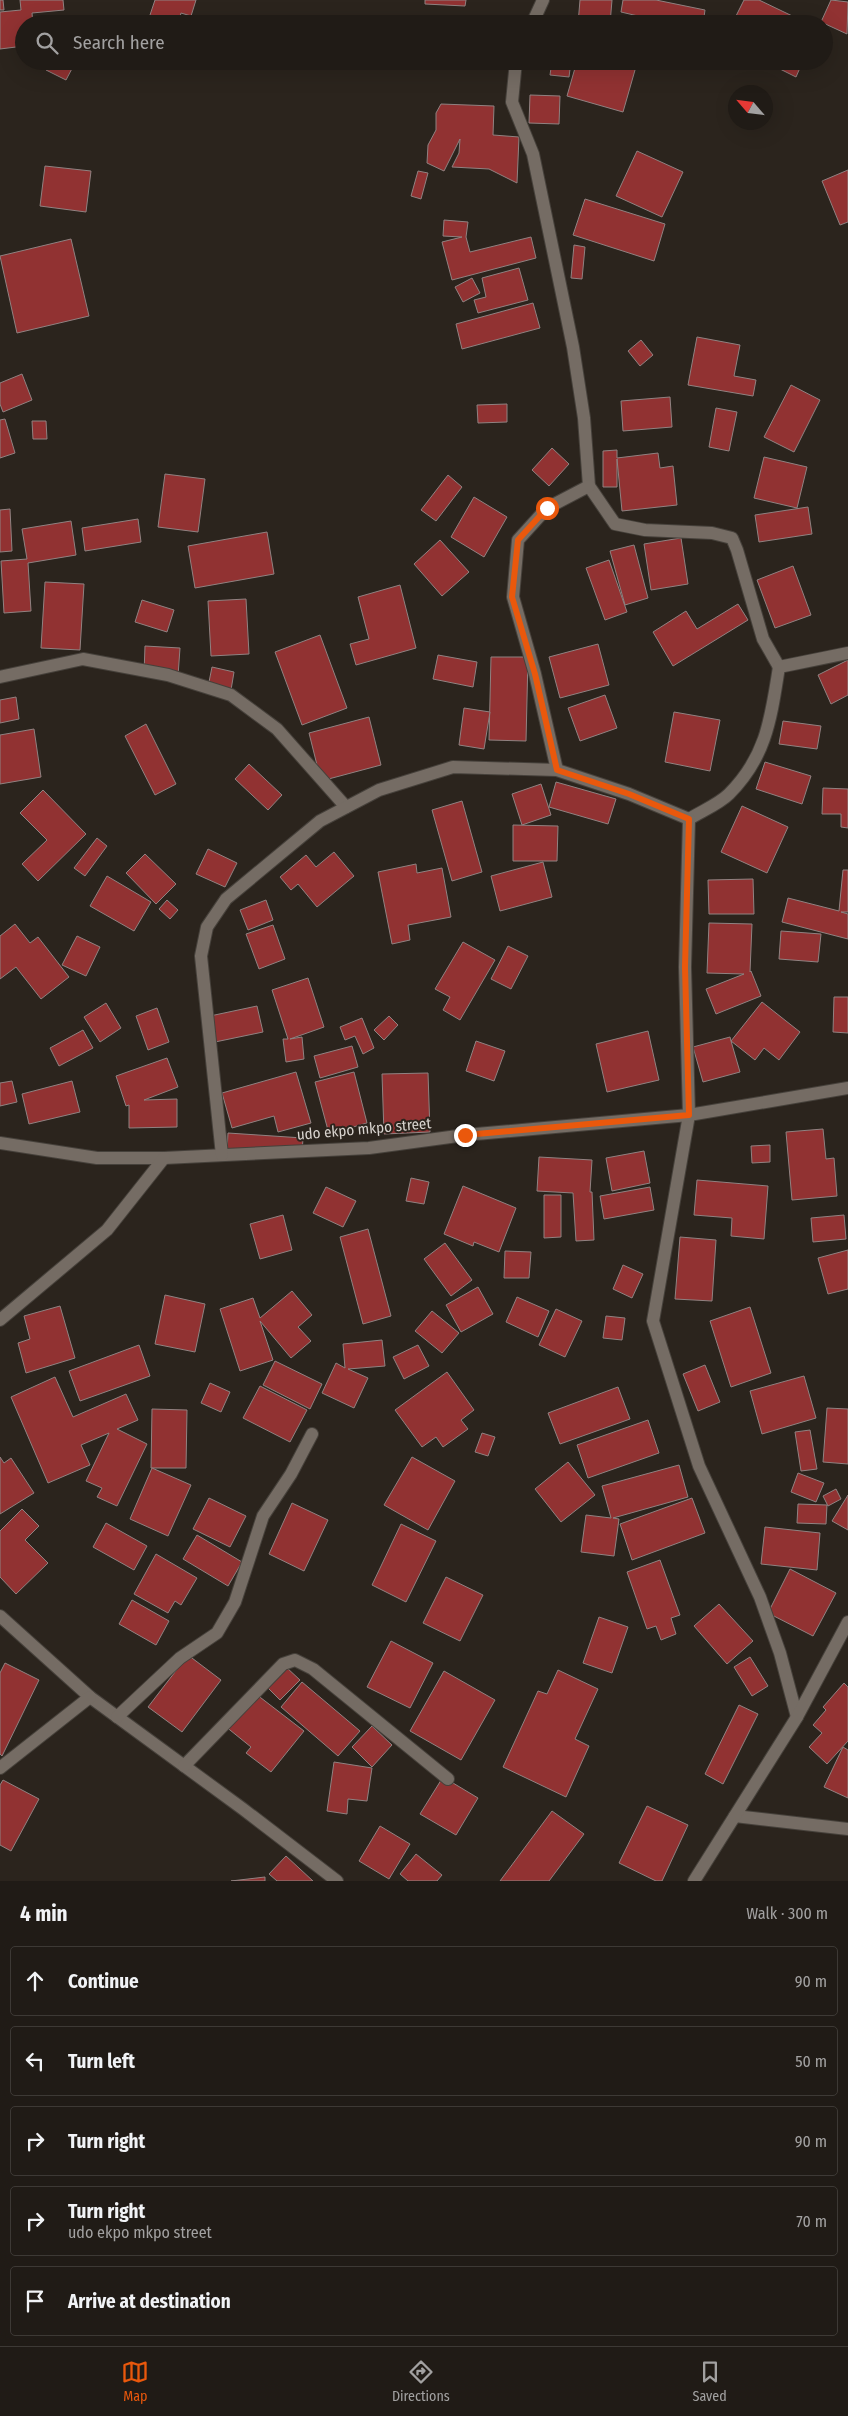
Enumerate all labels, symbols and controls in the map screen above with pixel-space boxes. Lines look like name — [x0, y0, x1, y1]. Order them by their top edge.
search box — [15, 15, 833, 70]
icon: search — [33, 29, 61, 57]
text: Search here — [73, 31, 165, 54]
north arrow — [728, 85, 773, 130]
route start — [536, 497, 559, 520]
street label: udo ekpo mkpo street — [296, 1114, 432, 1144]
route end — [454, 1124, 477, 1147]
text: 4 min — [20, 1901, 68, 1927]
text: Walk · 300 m — [746, 1904, 828, 1923]
icon: ahead — [21, 1967, 49, 1995]
text: Continue — [68, 1970, 139, 1993]
text: 90 m — [795, 1972, 827, 1991]
icon: left — [21, 2047, 49, 2075]
text: Turn left — [68, 2050, 135, 2073]
text: 50 m — [795, 2052, 827, 2071]
icon: right — [21, 2127, 49, 2155]
text: Turn right — [68, 2130, 145, 2153]
text: 90 m — [795, 2132, 827, 2151]
text: Turn right — [68, 2200, 145, 2223]
icon: right — [21, 2207, 49, 2235]
text: 70 m — [796, 2212, 827, 2231]
text: udo ekpo mkpo street — [68, 2223, 212, 2242]
icon: arrive — [21, 2287, 49, 2315]
text: Arrive at destination — [68, 2290, 231, 2313]
tab: Map — [121, 2358, 149, 2405]
tab: Directions — [392, 2358, 450, 2405]
tab: Saved — [692, 2358, 727, 2405]

